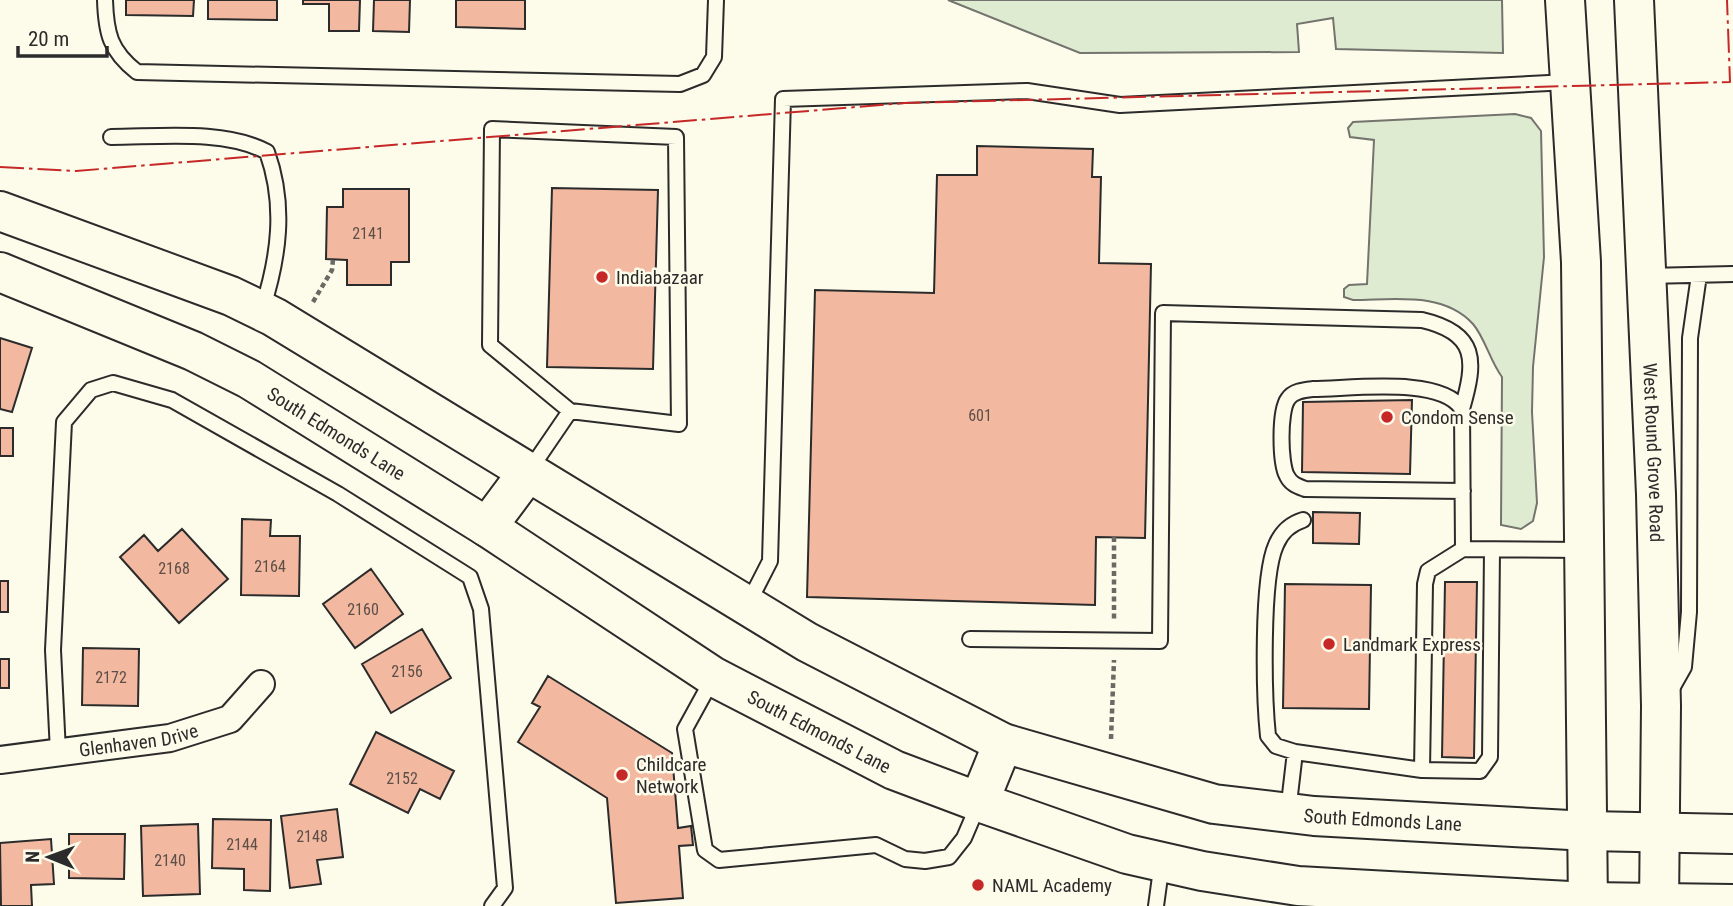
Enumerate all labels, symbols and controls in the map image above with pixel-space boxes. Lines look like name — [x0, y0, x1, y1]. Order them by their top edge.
scale bar — [18, 14, 107, 58]
text: 20 m — [28, 27, 69, 51]
house number: 2141 — [352, 224, 384, 243]
place label: Indiabazaar — [616, 266, 704, 289]
marker: Indiabazaar — [594, 269, 610, 285]
street label: West Round Grove Road — [1639, 362, 1669, 542]
street label: South Edmonds Lane — [263, 382, 410, 485]
house number: 601 — [968, 406, 992, 425]
place label: Condom Sense — [1401, 406, 1514, 429]
marker: Condom Sense — [1379, 409, 1395, 425]
house number: 2164 — [254, 557, 286, 576]
house number: 2168 — [158, 559, 190, 578]
house number: 2160 — [347, 600, 379, 619]
place label: Landmark Express — [1343, 633, 1481, 656]
marker: Landmark Express — [1321, 636, 1337, 652]
house number: 2156 — [391, 662, 423, 681]
house number: 2172 — [95, 668, 127, 687]
street label: South Edmonds Lane — [744, 685, 895, 778]
street label: Glenhaven Drive — [78, 718, 201, 761]
place label: Childcare Network — [636, 753, 707, 798]
marker: Childcare Network — [614, 767, 630, 783]
house number: 2152 — [386, 769, 418, 788]
street label: South Edmonds Lane — [1302, 803, 1463, 836]
north arrow — [14, 822, 84, 892]
house number: 2148 — [296, 827, 328, 846]
house number: 2144 — [226, 835, 258, 854]
text: N — [21, 851, 44, 863]
house number: 2140 — [154, 851, 186, 870]
place label: NAML Academy — [992, 874, 1112, 897]
marker: NAML Academy — [970, 877, 986, 893]

